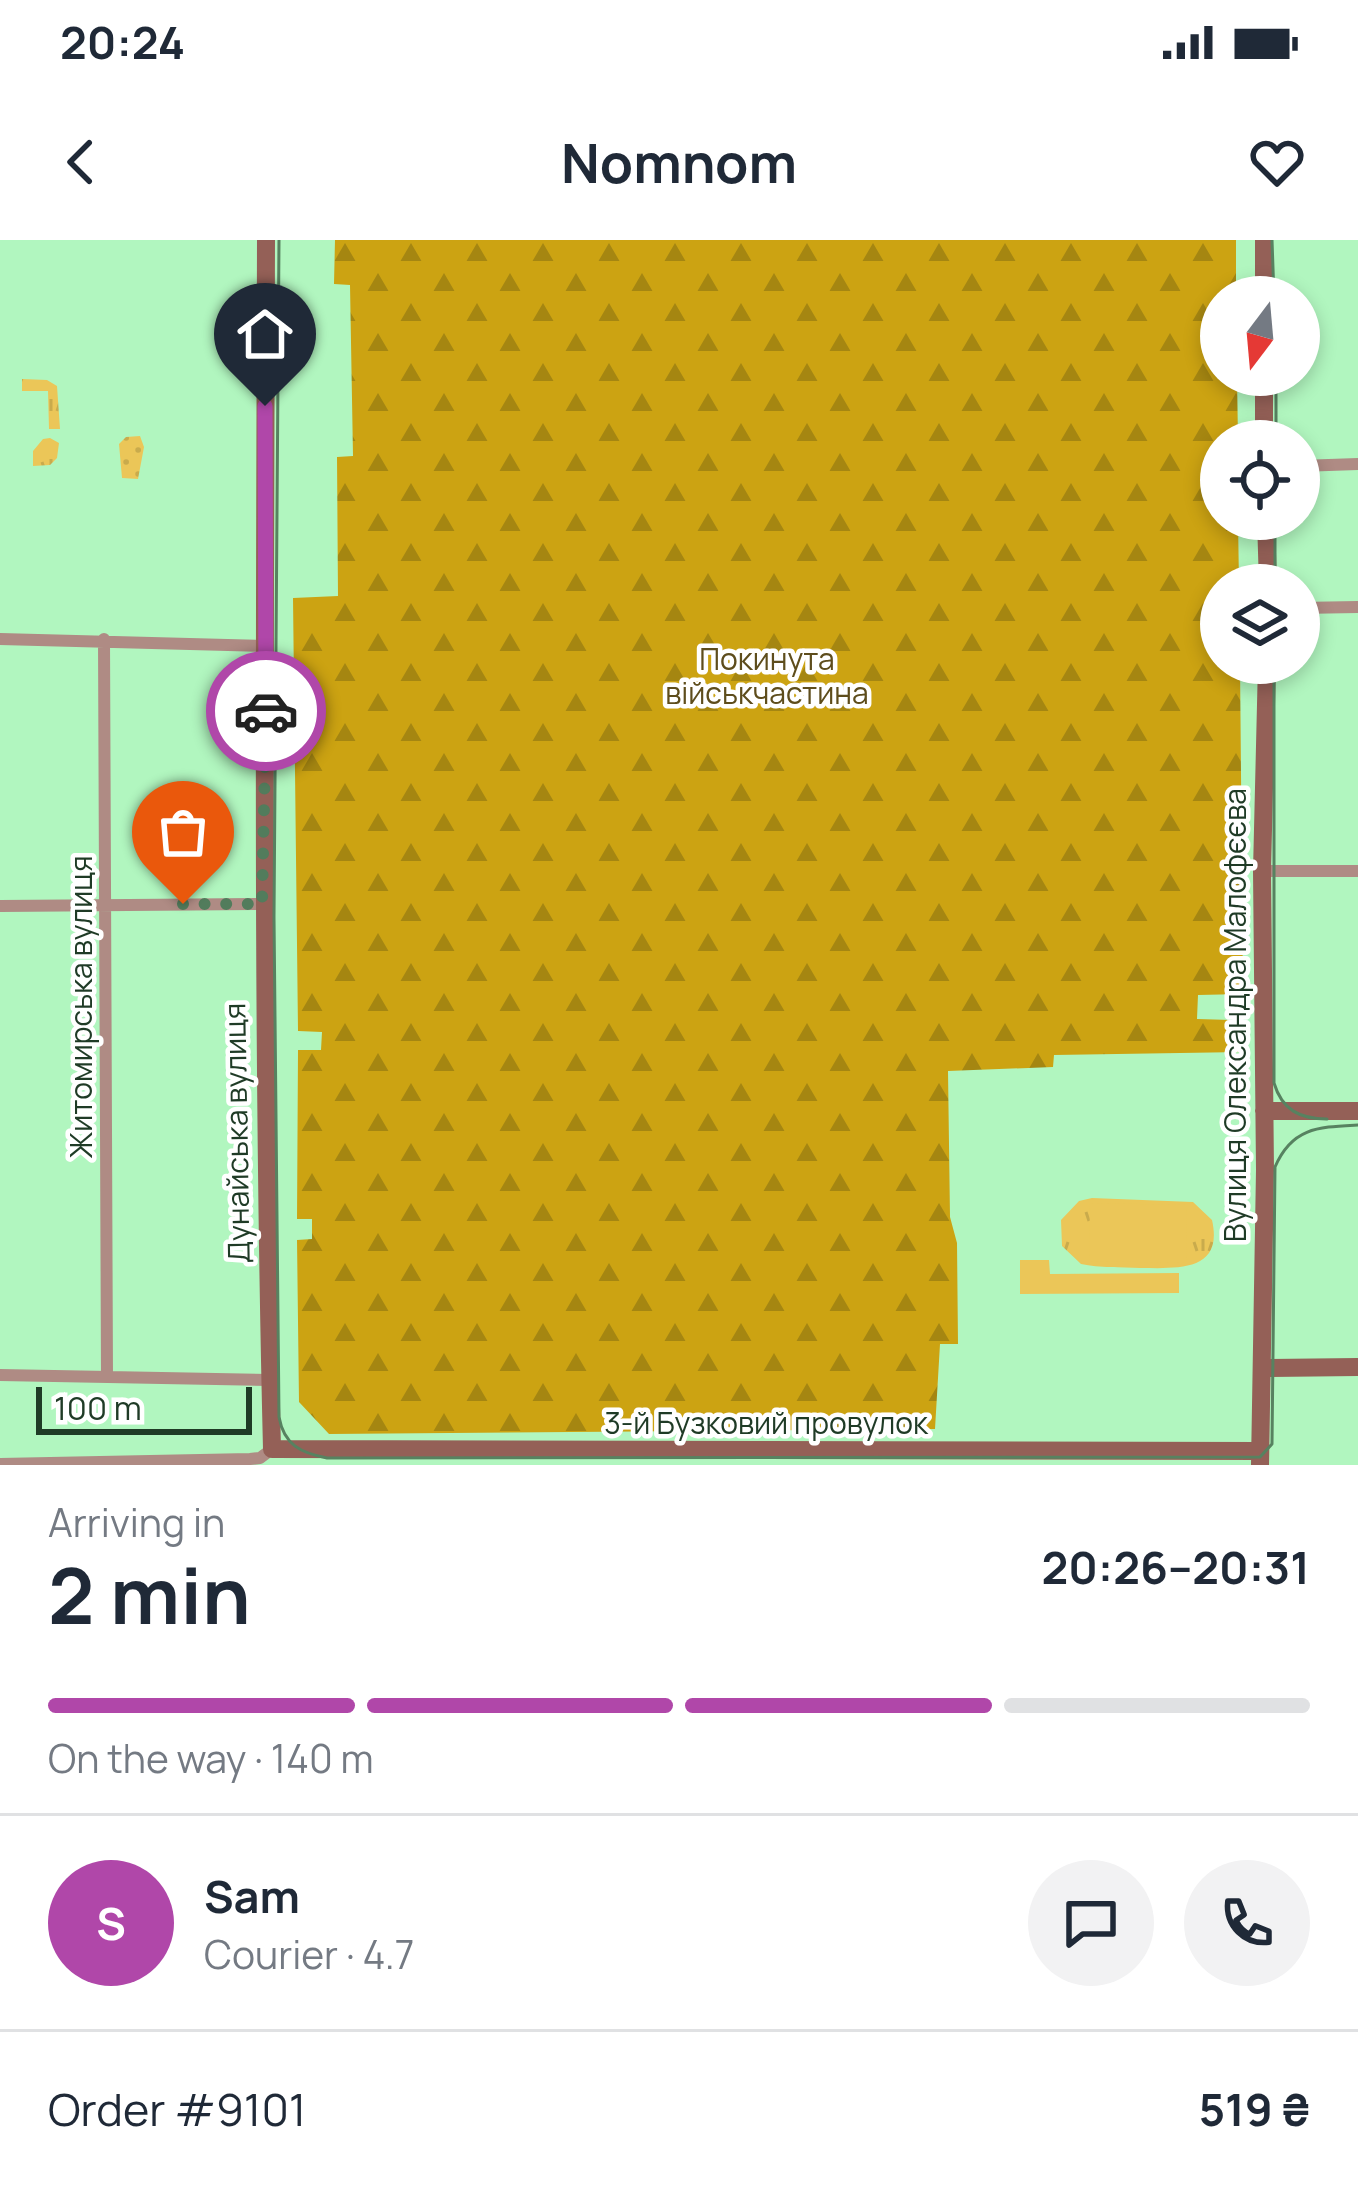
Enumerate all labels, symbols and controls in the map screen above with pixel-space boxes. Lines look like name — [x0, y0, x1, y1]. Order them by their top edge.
text: 20:24 — [60, 11, 185, 73]
text: Nomnom — [561, 125, 797, 199]
icon: back — [48, 129, 114, 195]
icon: heart — [1244, 129, 1310, 195]
north arrow — [1200, 276, 1320, 396]
map controls — [1200, 276, 1320, 684]
pin — [214, 283, 316, 406]
icon: home — [232, 301, 298, 367]
button: locate — [1200, 420, 1320, 540]
button: layers — [1200, 564, 1320, 684]
park label: Покинута військчастина — [665, 638, 869, 713]
courier — [206, 651, 326, 771]
icon: car — [233, 678, 299, 744]
pin — [132, 781, 234, 904]
street label: Вулиця Олександра Малофєєва — [1214, 788, 1255, 1242]
icon: bag — [150, 799, 216, 865]
street label: Житомирська вулиця — [60, 856, 101, 1158]
street label: Дунайська вулиця — [213, 1002, 259, 1264]
scale bar — [36, 1381, 252, 1434]
text: 100 m — [54, 1385, 142, 1430]
street label: 3-й Бузковий провулок — [604, 1402, 929, 1443]
text: Arriving in — [48, 1495, 225, 1549]
text: 20:26–20:31 — [1041, 1536, 1310, 1598]
text: 2 min — [48, 1541, 251, 1647]
text: On the way · 140 m — [48, 1731, 374, 1785]
button: chat — [1028, 1860, 1154, 1986]
button: phone — [1184, 1860, 1310, 1986]
text: Sam — [204, 1865, 300, 1927]
text: S — [96, 1892, 126, 1954]
text: Courier · 4.7 — [204, 1927, 414, 1981]
text: Order #9101 — [48, 2078, 306, 2140]
text: 519 ₴ — [1199, 2078, 1310, 2140]

